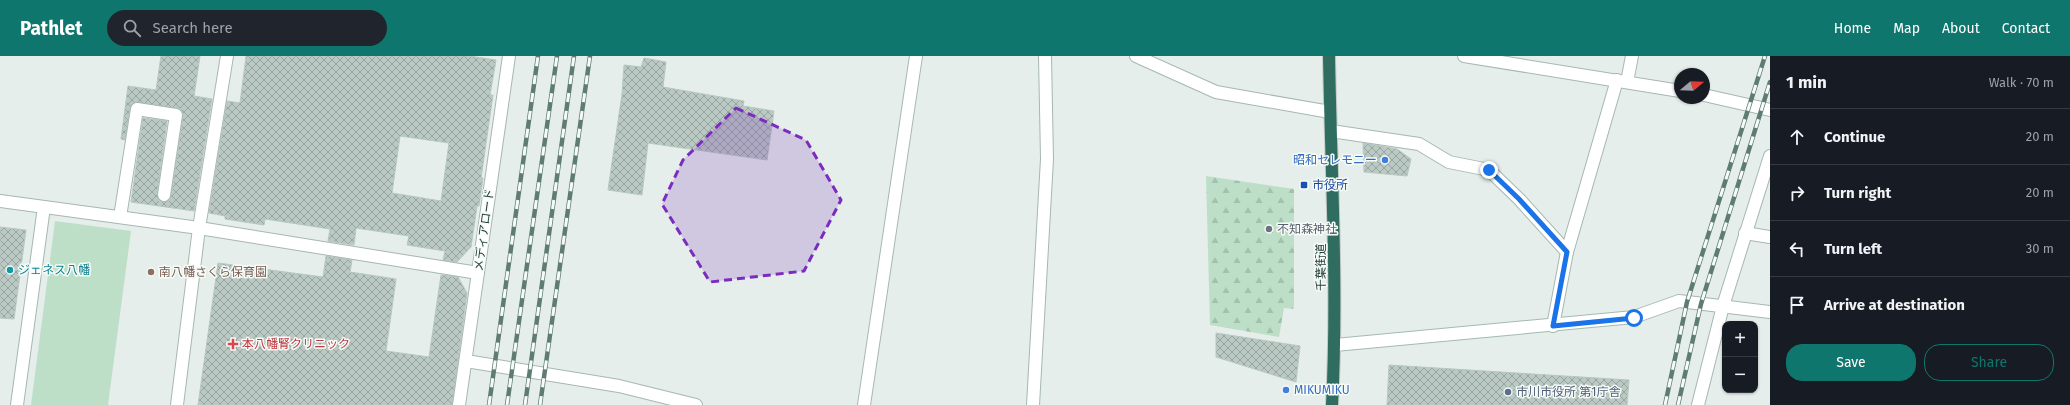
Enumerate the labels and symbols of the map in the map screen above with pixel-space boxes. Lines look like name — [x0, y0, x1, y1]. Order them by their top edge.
north arrow — [1674, 68, 1710, 104]
place label: 昭和セレモニー — [1293, 153, 1377, 167]
marker: 昭和セレモニー — [1380, 155, 1390, 165]
route end — [1480, 161, 1498, 179]
place label: 市役所 — [1312, 178, 1348, 192]
marker: 市役所 — [1299, 180, 1309, 190]
street label: メディアロード — [471, 188, 497, 272]
place label: 不知森神社 — [1277, 222, 1337, 236]
marker: 不知森神社 — [1264, 224, 1274, 234]
street label: 千葉街道 — [1314, 243, 1328, 291]
place label: ジェネス八幡 — [18, 263, 90, 277]
marker: ジェネス八幡 — [5, 265, 15, 275]
place label: 南八幡さくら保育園 — [159, 265, 267, 279]
marker: 南八幡さくら保育園 — [146, 267, 156, 277]
route start — [1625, 309, 1643, 327]
place label: 本八幡腎クリニック — [242, 337, 350, 351]
marker: 本八幡腎クリニック — [227, 338, 239, 350]
place label: MIKUMIKU — [1294, 383, 1350, 397]
marker: MIKUMIKU — [1281, 385, 1291, 395]
place label: 市川市役所 第1庁舎 — [1516, 385, 1620, 399]
marker: 市川市役所 第1庁舎 — [1503, 387, 1513, 397]

